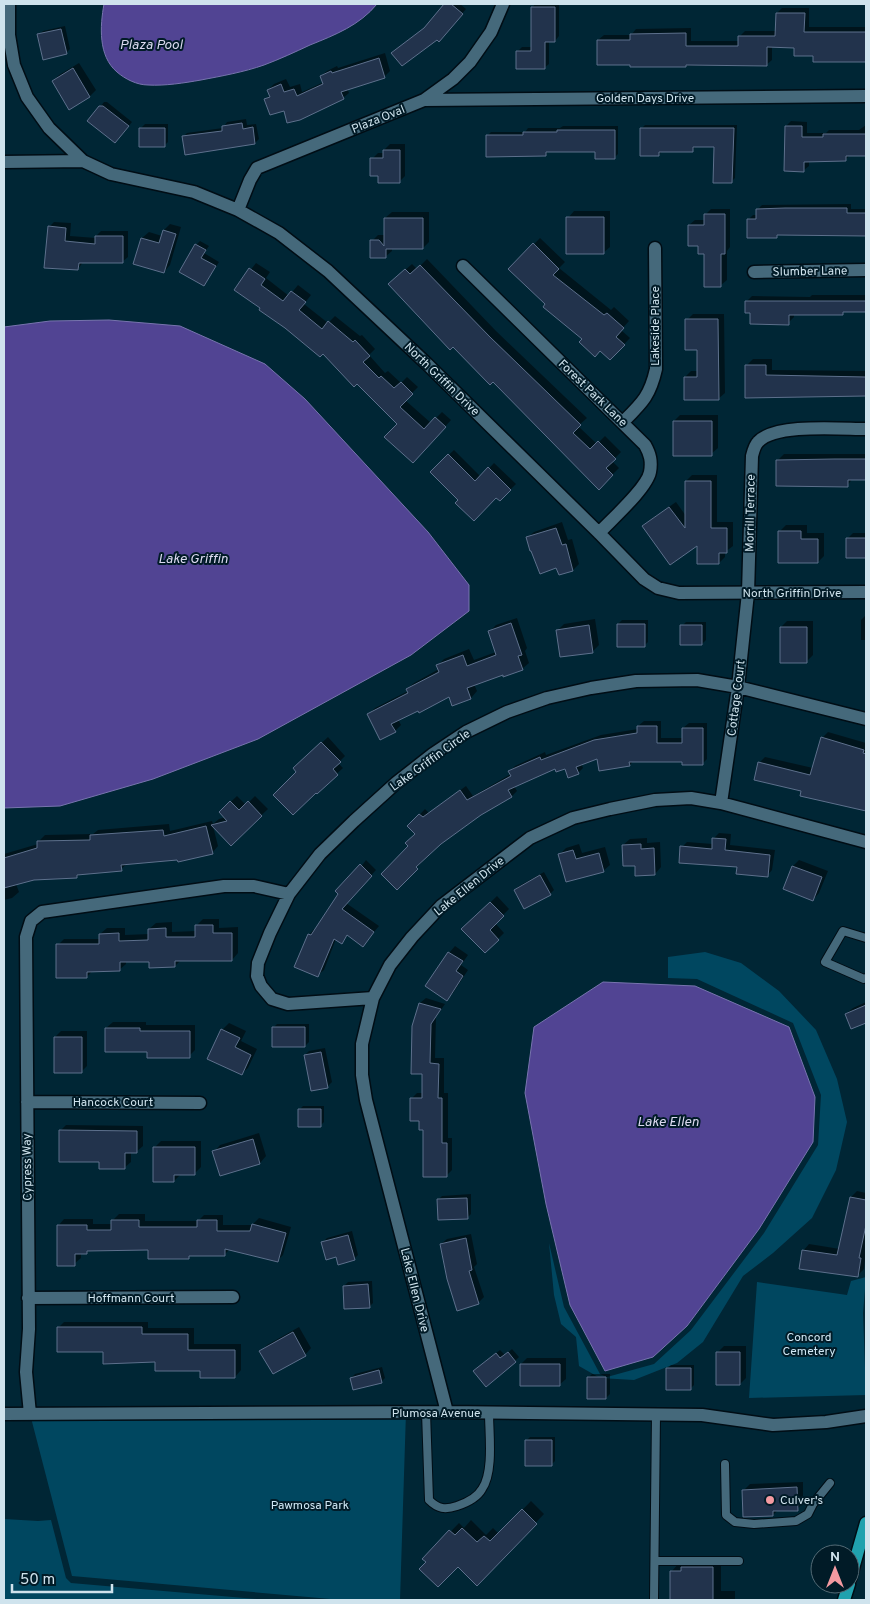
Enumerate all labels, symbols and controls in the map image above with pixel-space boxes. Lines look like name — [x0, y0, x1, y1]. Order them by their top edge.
water label: Plaza Pool — [120, 37, 184, 54]
street label: Golden Days Drive — [596, 91, 694, 107]
street label: Plaza Oval — [349, 102, 407, 138]
street label: Slumber Lane — [772, 263, 848, 281]
street label: Lakeside Place — [648, 286, 664, 366]
street label: North Griffin Drive — [400, 340, 482, 420]
street label: Forest Park Lane — [554, 357, 630, 431]
street label: Morrill Terrace — [742, 474, 760, 552]
water label: Lake Griffin — [158, 551, 228, 568]
street label: North Griffin Drive — [743, 586, 841, 602]
street label: Cottage Court — [724, 659, 750, 737]
street label: Lake Griffin Circle — [387, 726, 474, 795]
street label: Lake Ellen Drive — [431, 853, 508, 920]
street label: Hancock Court — [73, 1095, 153, 1111]
water label: Lake Ellen — [637, 1114, 699, 1131]
street label: Cypress Way — [19, 1133, 37, 1201]
street label: Lake Ellen Drive — [396, 1246, 432, 1334]
street label: Hoffmann Court — [87, 1291, 175, 1307]
park label: Concord Cemetery — [782, 1330, 836, 1360]
street label: Plumosa Avenue — [392, 1406, 480, 1422]
place label: Culver's — [780, 1493, 823, 1509]
marker: Culver's — [764, 1494, 776, 1506]
park label: Pawmosa Park — [271, 1498, 349, 1514]
north arrow — [810, 1544, 860, 1594]
text: N — [830, 1549, 840, 1566]
scale bar — [12, 1562, 112, 1594]
text: 50 m — [20, 1571, 55, 1590]

